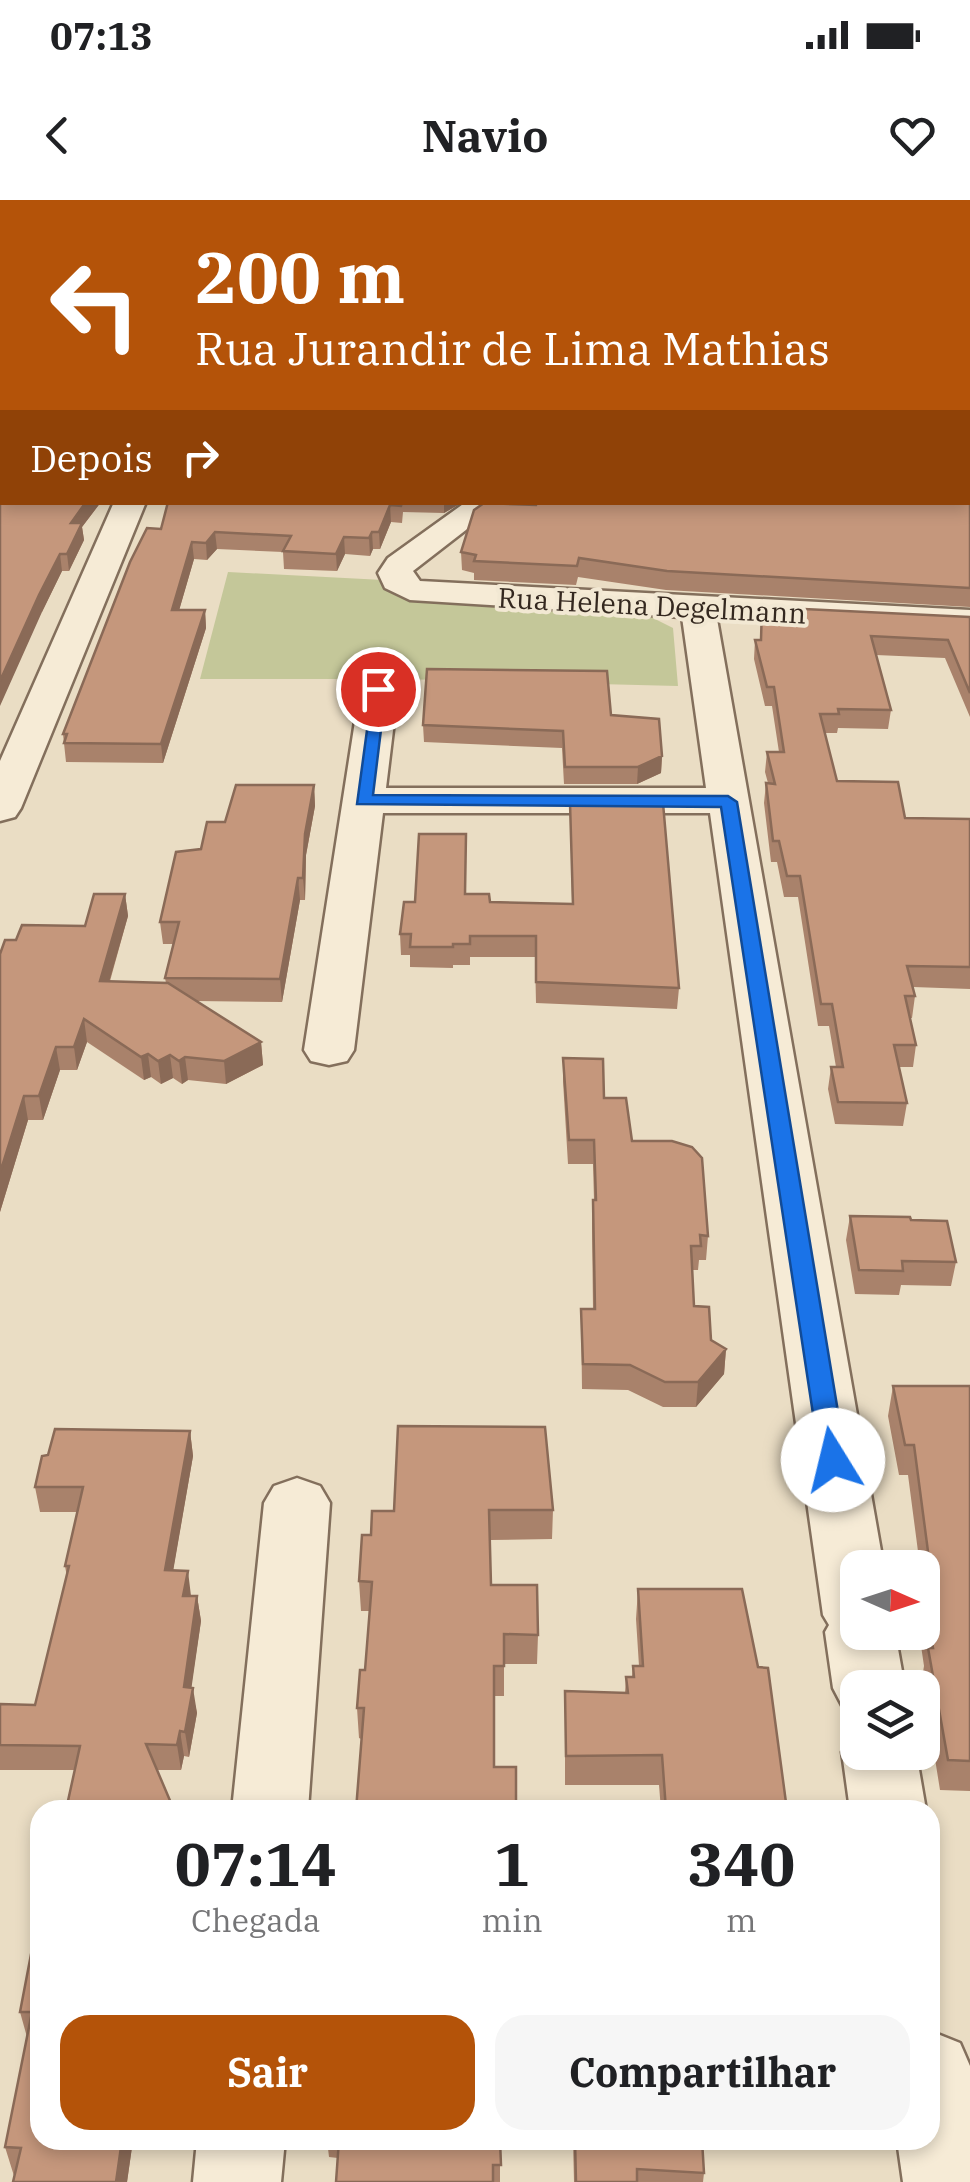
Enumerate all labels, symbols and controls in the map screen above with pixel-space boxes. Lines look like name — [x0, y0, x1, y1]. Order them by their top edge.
text: 07:13 — [50, 11, 153, 60]
text: Navio — [422, 106, 548, 164]
icon: back — [30, 108, 85, 163]
icon: heart — [885, 108, 940, 163]
text: 200 m — [195, 231, 405, 322]
icon: left — [30, 240, 160, 370]
text: Rua Jurandir de Lima Mathias — [195, 319, 830, 377]
icon: right — [173, 430, 228, 485]
text: Depois — [30, 433, 153, 482]
street label: Rua Helena Degelmann — [497, 578, 807, 632]
pin — [336, 647, 421, 732]
icon: arrive — [351, 662, 406, 717]
position arrow — [781, 1408, 885, 1512]
north arrow — [840, 1550, 940, 1650]
map controls — [840, 1550, 940, 1770]
button: layers — [840, 1670, 940, 1770]
text: 07:14 — [175, 1824, 337, 1903]
text: 1 — [494, 1824, 530, 1903]
text: 340 — [687, 1824, 795, 1903]
text: Chegada — [191, 1899, 321, 1941]
text: min — [482, 1899, 543, 1941]
text: m — [726, 1899, 757, 1941]
button: Sair — [60, 2015, 475, 2130]
button: Compartilhar — [495, 2015, 910, 2130]

